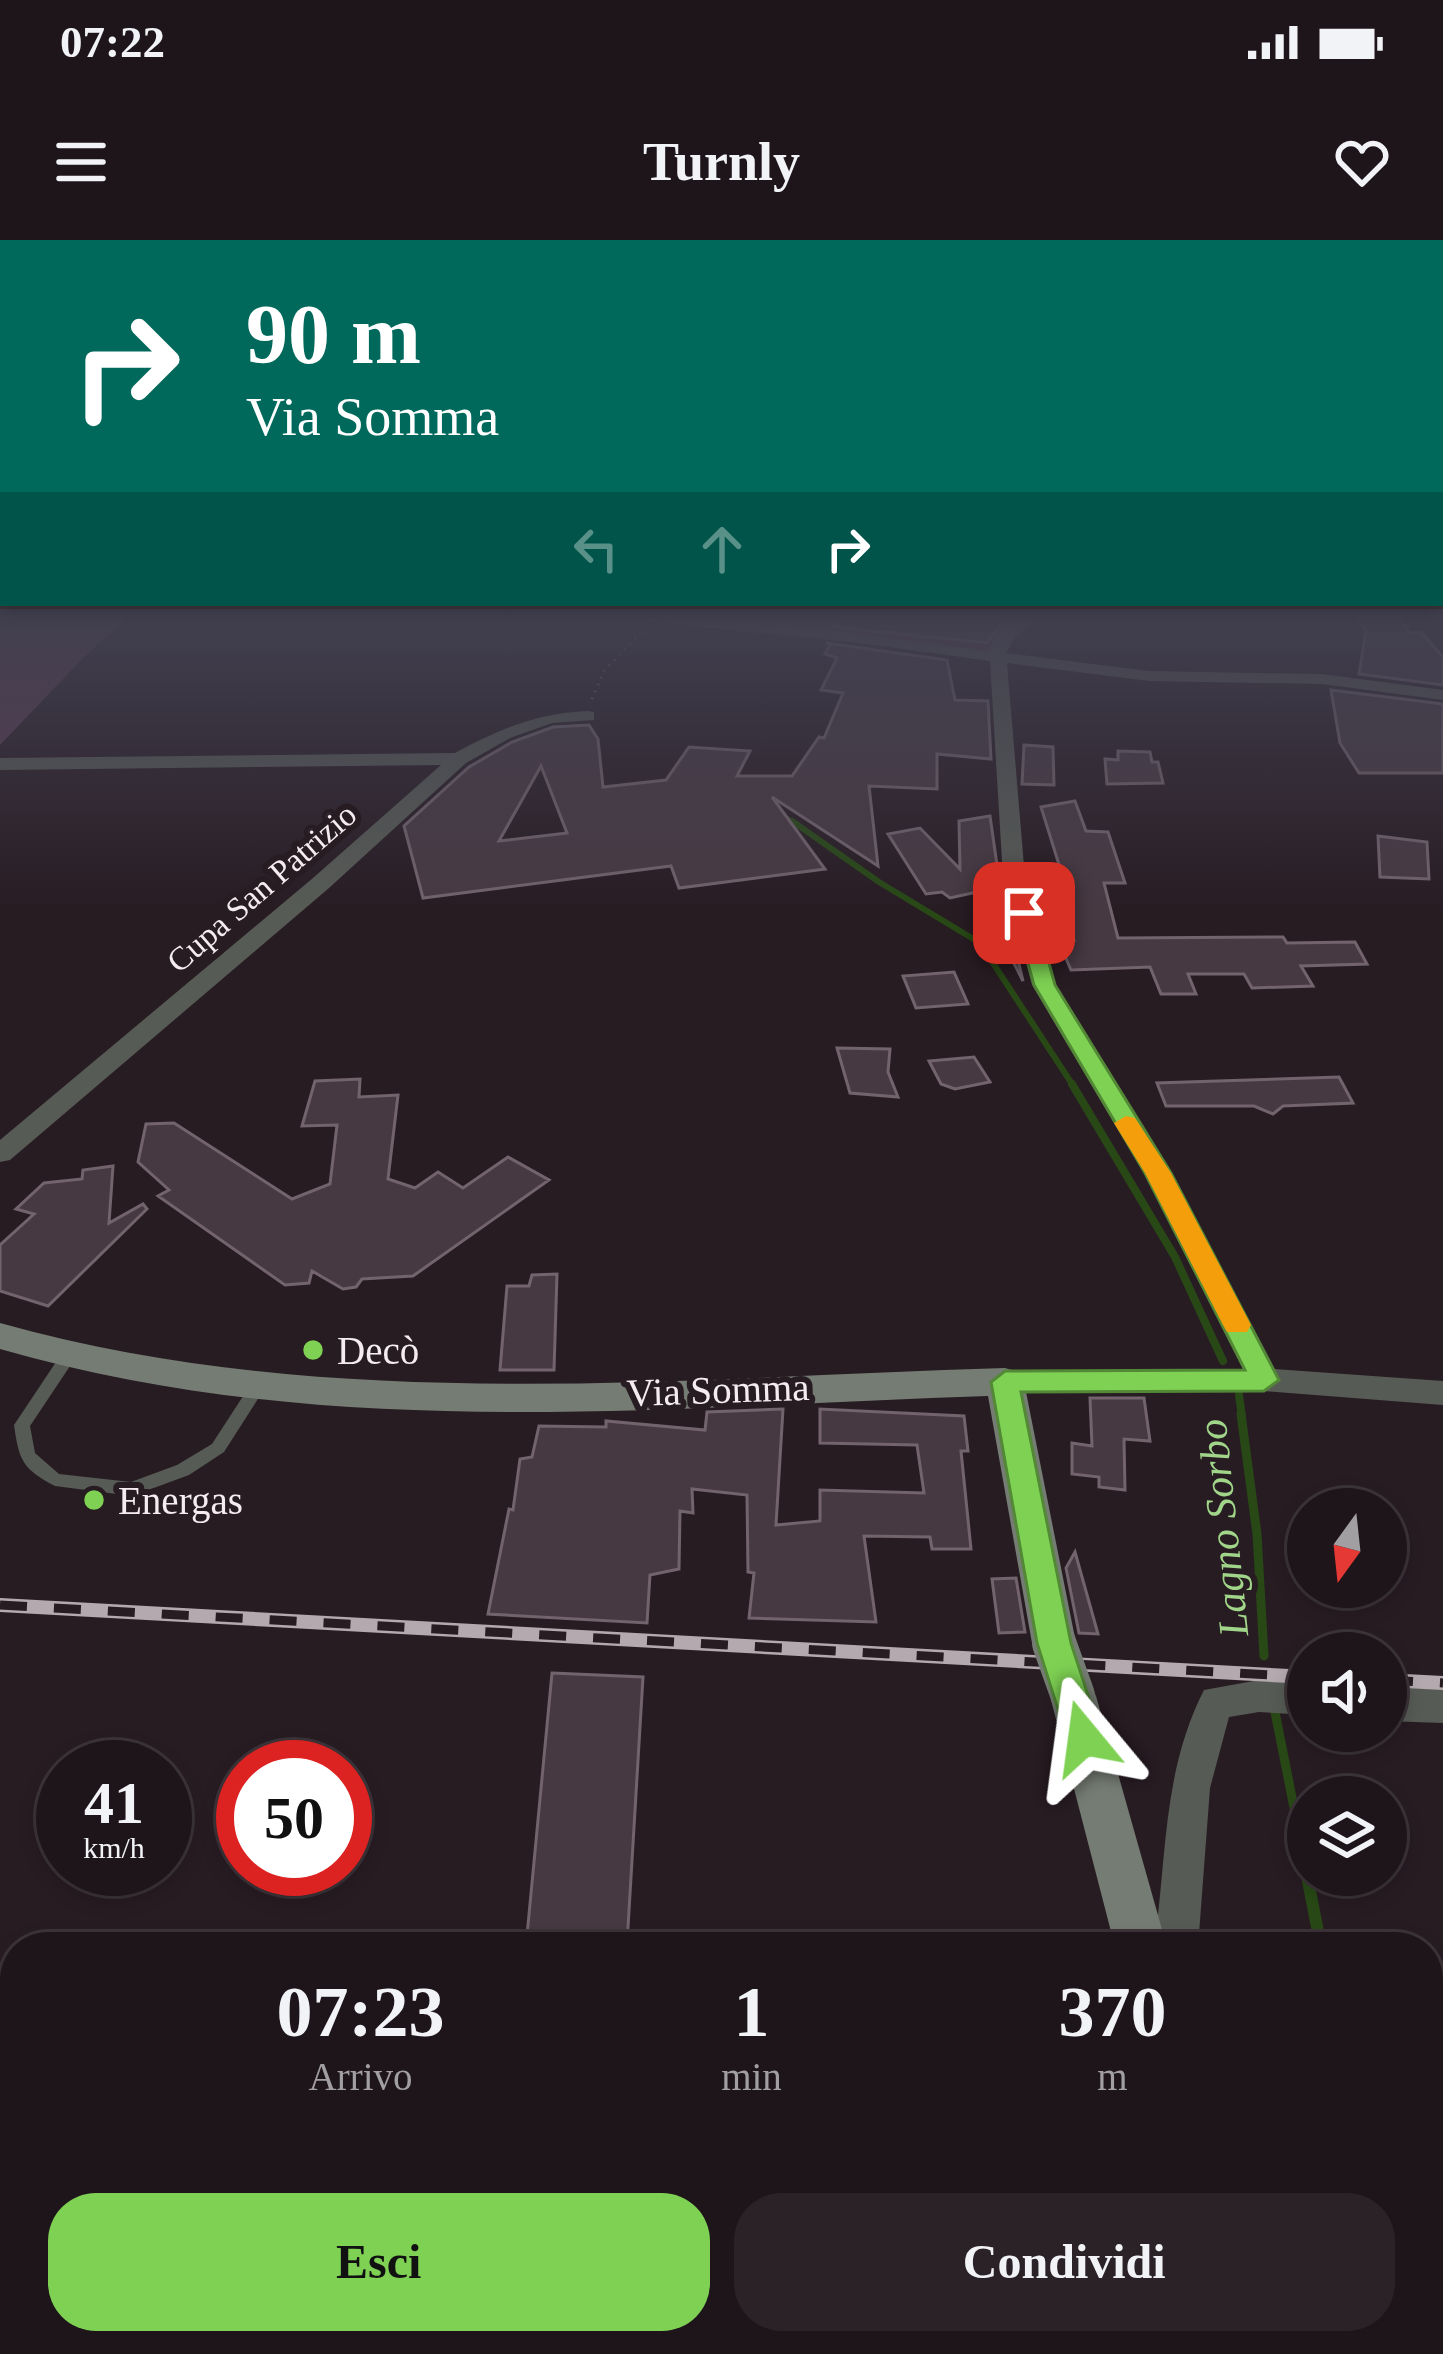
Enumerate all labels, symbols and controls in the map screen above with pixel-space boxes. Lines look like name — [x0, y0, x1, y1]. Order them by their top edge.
text: 07:22 — [60, 17, 165, 67]
icon: menu — [48, 129, 114, 195]
icon: heart — [1329, 129, 1395, 195]
text: Turnly — [643, 132, 800, 192]
icon: right — [48, 288, 204, 444]
text: 90 m — [246, 288, 421, 381]
text: Via Somma — [246, 387, 499, 447]
icon: left — [563, 516, 629, 582]
icon: ahead — [689, 516, 755, 582]
icon: right — [815, 516, 881, 582]
street label: Cupa San Patrizio — [160, 796, 363, 980]
pin — [973, 862, 1075, 964]
icon: arrive — [991, 880, 1057, 946]
place label: Decò — [337, 1329, 419, 1372]
marker: Decò — [300, 1337, 326, 1363]
street label: Via Somma — [626, 1365, 810, 1414]
water label: Lagno Sorbo — [1189, 1417, 1257, 1640]
place label: Energas — [118, 1479, 243, 1523]
marker: Energas — [81, 1487, 107, 1513]
north arrow — [1287, 1488, 1407, 1608]
map controls — [1287, 1488, 1407, 1896]
button: sound — [1287, 1632, 1407, 1752]
position arrow — [1021, 1675, 1147, 1801]
speed limit sign: 50 — [216, 1740, 372, 1896]
text: 41 — [84, 1770, 144, 1836]
button: layers — [1287, 1776, 1407, 1896]
text: km/h — [83, 1831, 145, 1864]
text: 07:23 — [277, 1972, 445, 2052]
text: 1 — [733, 1972, 769, 2052]
text: 370 — [1058, 1972, 1166, 2052]
text: Arrivo — [309, 2055, 413, 2098]
text: min — [721, 2055, 782, 2098]
text: m — [1097, 2055, 1128, 2098]
button: Esci — [48, 2193, 710, 2331]
button: Condividi — [734, 2193, 1395, 2331]

